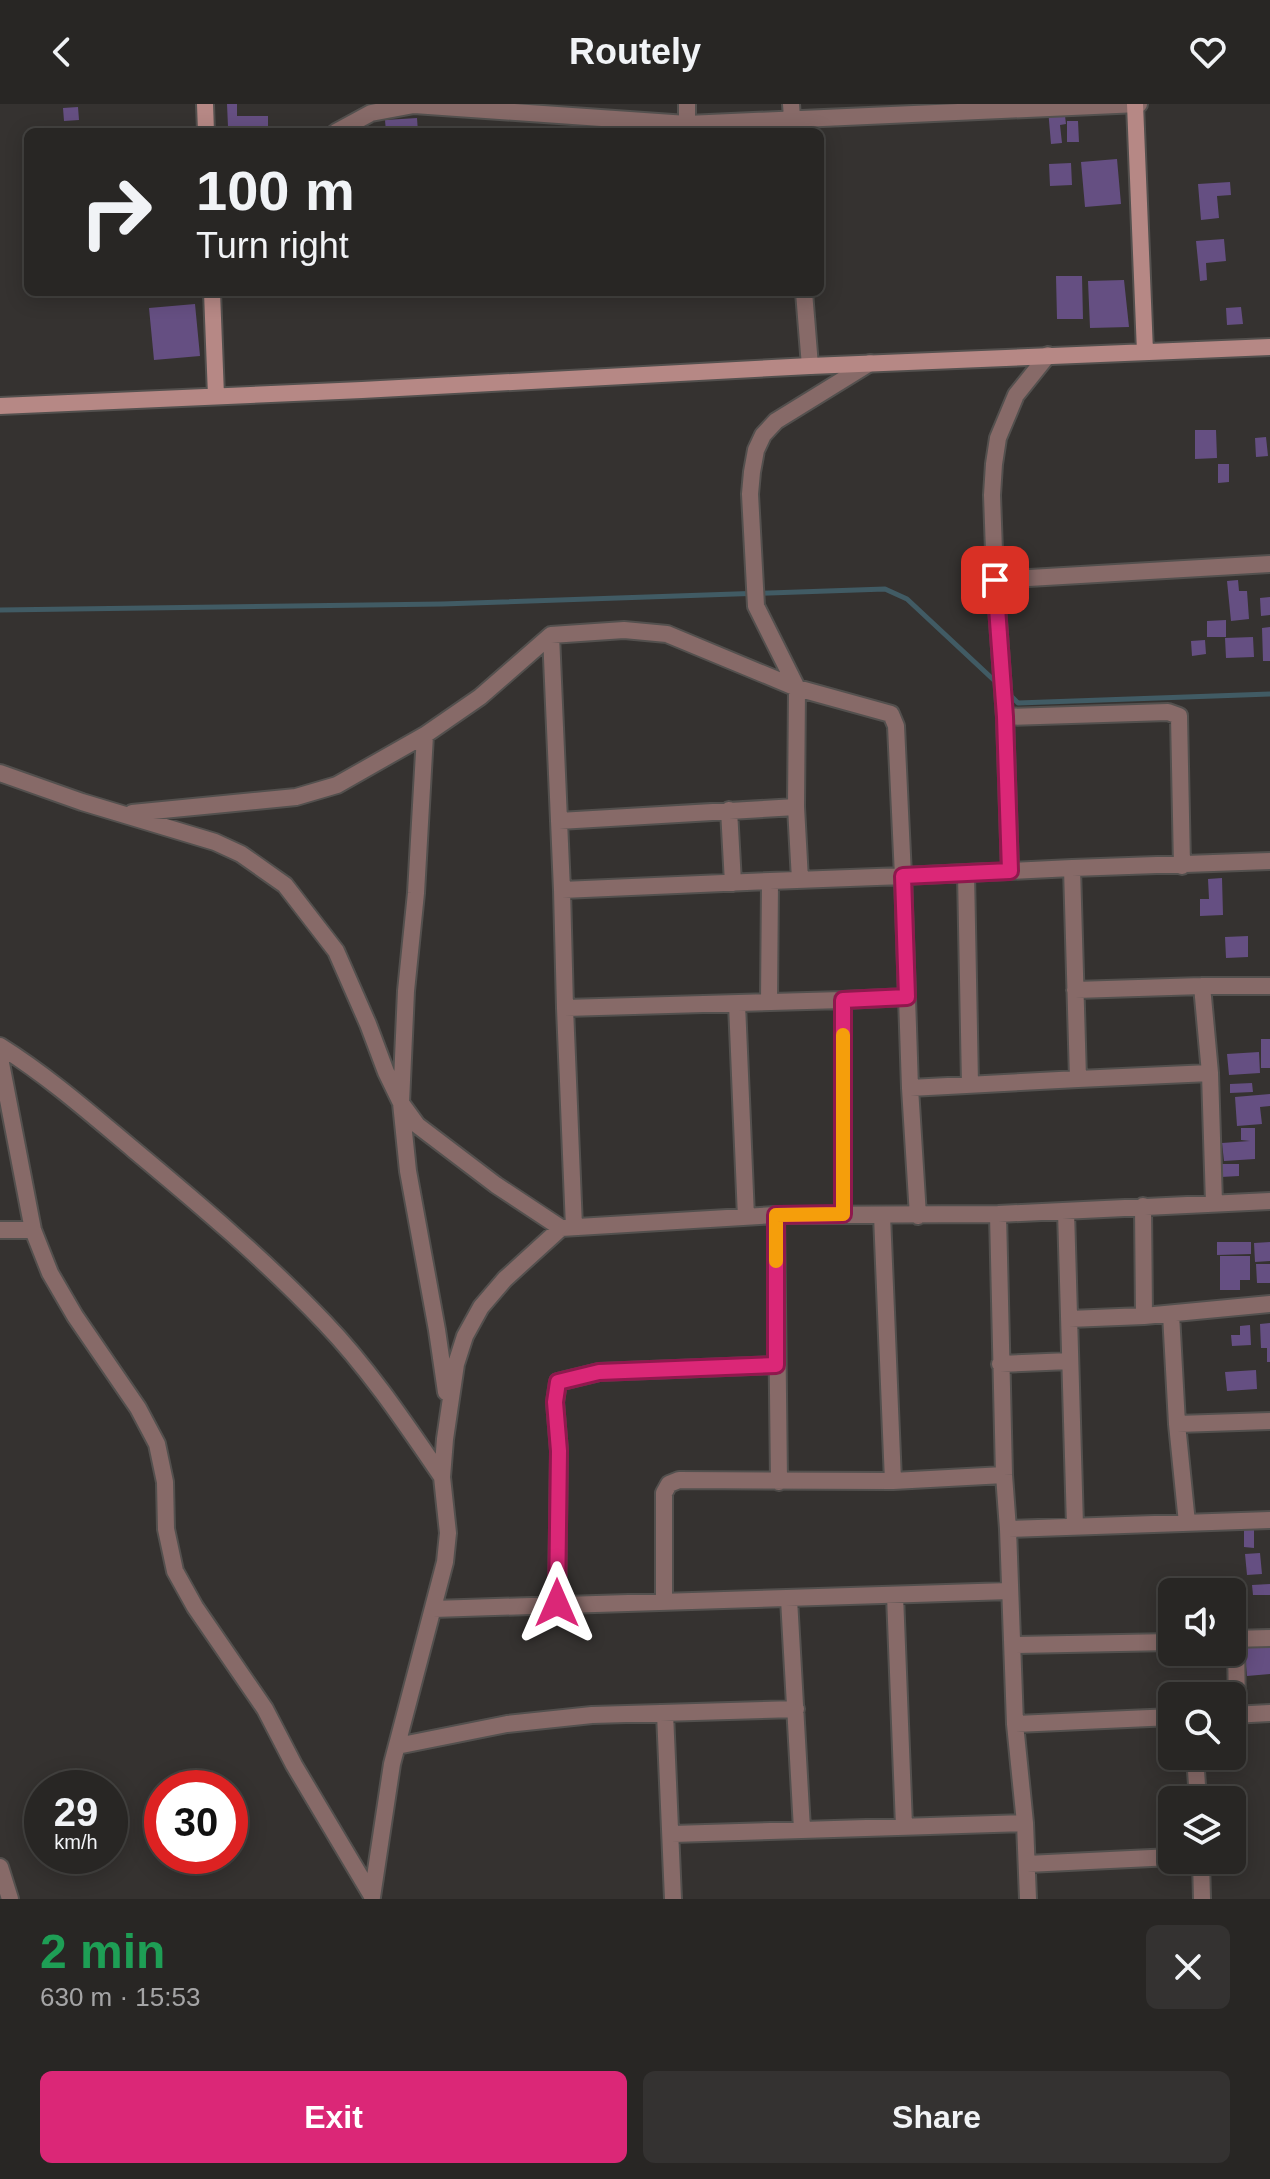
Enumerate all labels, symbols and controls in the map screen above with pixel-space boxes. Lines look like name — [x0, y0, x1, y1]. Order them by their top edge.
icon: back — [40, 30, 84, 74]
icon: heart — [1186, 30, 1230, 74]
text: Routely — [569, 31, 701, 72]
text: 100 m — [196, 159, 355, 222]
icon: right — [64, 160, 168, 264]
text: Turn right — [196, 225, 349, 266]
pin — [961, 546, 1029, 614]
icon: arrive — [973, 558, 1017, 602]
position arrow — [515, 1561, 599, 1645]
map controls — [1158, 1578, 1246, 1874]
button: sound — [1158, 1578, 1246, 1666]
button: search — [1158, 1682, 1246, 1770]
speed limit sign: 30 — [144, 1770, 248, 1874]
button: layers — [1158, 1786, 1246, 1874]
text: 29 — [54, 1790, 98, 1834]
text: km/h — [54, 1831, 98, 1853]
text: 2 min — [40, 1925, 165, 1978]
button: close — [1146, 1925, 1230, 2009]
text: 630 m · 15:53 — [40, 1982, 200, 2012]
button: Exit — [40, 2071, 627, 2163]
button: Share — [643, 2071, 1230, 2163]

